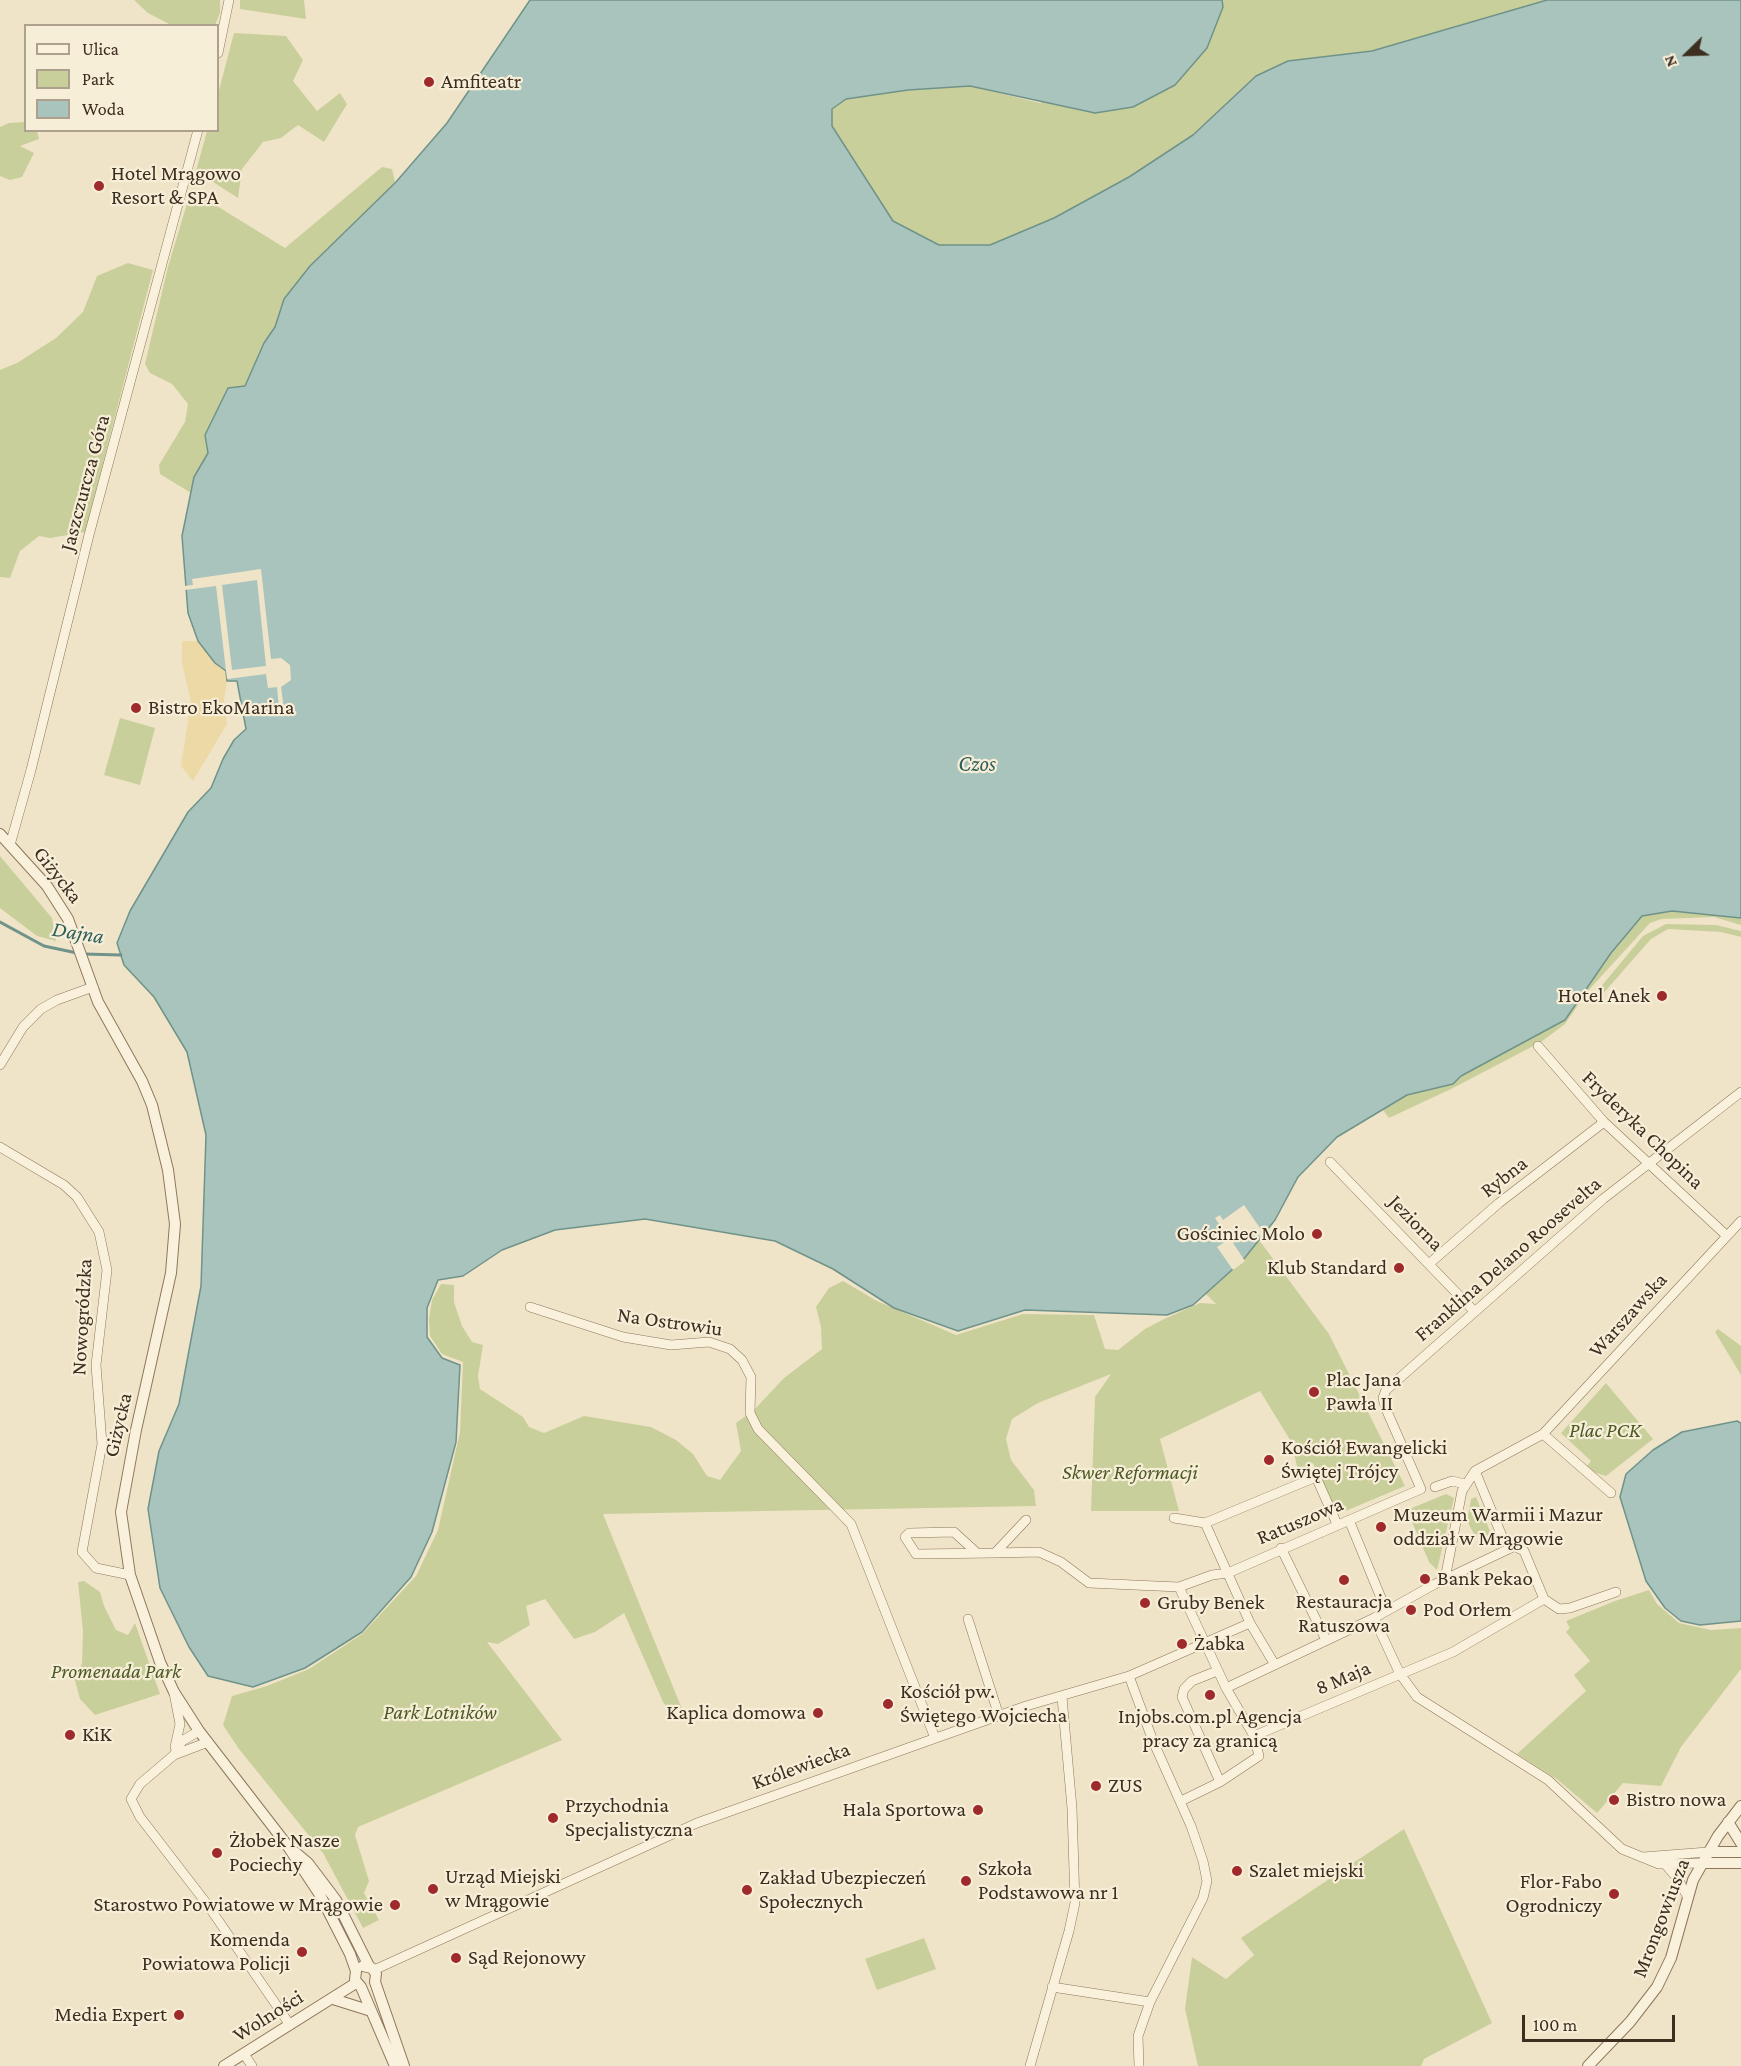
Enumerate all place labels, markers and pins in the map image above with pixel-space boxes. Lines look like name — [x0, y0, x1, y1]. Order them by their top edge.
place label: Amfiteatr — [441, 69, 521, 95]
marker: Amfiteatr — [422, 75, 436, 89]
place label: Hotel Mrągowo Resort & SPA — [111, 161, 241, 211]
marker: Hotel Mrągowo Resort & SPA — [92, 179, 106, 193]
place label: Bistro EkoMarina — [148, 695, 294, 721]
marker: Bistro EkoMarina — [129, 701, 143, 715]
place label: Hotel Anek — [1558, 983, 1650, 1009]
marker: Hotel Anek — [1655, 989, 1669, 1003]
place label: Gościniec Molo — [1176, 1221, 1305, 1247]
marker: Gościniec Molo — [1310, 1227, 1324, 1241]
place label: Klub Standard — [1267, 1255, 1387, 1281]
marker: Klub Standard — [1392, 1261, 1406, 1275]
place label: Plac Jana Pawła II — [1326, 1367, 1401, 1417]
marker: Plac Jana Pawła II — [1307, 1385, 1321, 1399]
place label: Kościół Ewangelicki Świętej Trójcy — [1281, 1435, 1447, 1485]
marker: Kościół Ewangelicki Świętej Trójcy — [1262, 1453, 1276, 1467]
place label: Muzeum Warmii i Mazur oddział w Mrągowie — [1393, 1502, 1603, 1552]
marker: Muzeum Warmii i Mazur oddział w Mrągowie — [1374, 1520, 1388, 1534]
place label: Bank Pekao — [1437, 1566, 1533, 1592]
marker: Bank Pekao — [1418, 1572, 1432, 1586]
marker: Restauracja Ratuszowa — [1337, 1573, 1351, 1587]
place label: Restauracja Ratuszowa — [1296, 1589, 1392, 1639]
place label: Gruby Benek — [1157, 1590, 1265, 1616]
marker: Gruby Benek — [1138, 1596, 1152, 1610]
place label: Pod Orłem — [1423, 1597, 1512, 1623]
marker: Pod Orłem — [1404, 1603, 1418, 1617]
place label: Żabka — [1194, 1631, 1245, 1657]
marker: Żabka — [1175, 1637, 1189, 1651]
place label: Kościół pw. Świętego Wojciecha — [900, 1679, 1067, 1729]
marker: Injobs.com.pl Agencja pracy za granicą — [1203, 1688, 1217, 1702]
marker: Kościół pw. Świętego Wojciecha — [881, 1697, 895, 1711]
place label: Kaplica domowa — [666, 1700, 806, 1726]
place label: Injobs.com.pl Agencja pracy za granicą — [1118, 1704, 1302, 1754]
marker: Kaplica domowa — [811, 1706, 825, 1720]
place label: KiK — [82, 1722, 112, 1748]
marker: KiK — [63, 1728, 77, 1742]
place label: ZUS — [1108, 1773, 1142, 1799]
marker: ZUS — [1089, 1779, 1103, 1793]
place label: Bistro nowa — [1626, 1787, 1726, 1813]
place label: Przychodnia Specjalistyczna — [565, 1793, 693, 1843]
marker: Bistro nowa — [1607, 1793, 1621, 1807]
place label: Hala Sportowa — [842, 1797, 966, 1823]
marker: Hala Sportowa — [971, 1803, 985, 1817]
marker: Przychodnia Specjalistyczna — [546, 1811, 560, 1825]
place label: Żłobek Nasze Pociechy — [229, 1828, 340, 1878]
marker: Żłobek Nasze Pociechy — [210, 1846, 224, 1860]
place label: Szkoła Podstawowa nr 1 — [978, 1856, 1119, 1906]
place label: Szalet miejski — [1249, 1858, 1364, 1884]
place label: Urząd Miejski w Mrągowie — [445, 1864, 561, 1914]
marker: Szalet miejski — [1230, 1864, 1244, 1878]
place label: Zakład Ubezpieczeń Społecznych — [759, 1865, 926, 1915]
place label: Flor-Fabo Ogrodniczy — [1505, 1869, 1602, 1919]
marker: Szkoła Podstawowa nr 1 — [959, 1874, 973, 1888]
marker: Urząd Miejski w Mrągowie — [426, 1882, 440, 1896]
marker: Zakład Ubezpieczeń Społecznych — [740, 1883, 754, 1897]
marker: Flor-Fabo Ogrodniczy — [1607, 1887, 1621, 1901]
place label: Starostwo Powiatowe w Mrągowie — [93, 1892, 383, 1918]
marker: Starostwo Powiatowe w Mrągowie — [388, 1898, 402, 1912]
place label: Komenda Powiatowa Policji — [142, 1927, 290, 1977]
marker: Komenda Powiatowa Policji — [295, 1945, 309, 1959]
place label: Sąd Rejonowy — [468, 1945, 586, 1971]
marker: Sąd Rejonowy — [449, 1951, 463, 1965]
place label: Media Expert — [55, 2002, 167, 2028]
marker: Media Expert — [172, 2008, 186, 2022]

